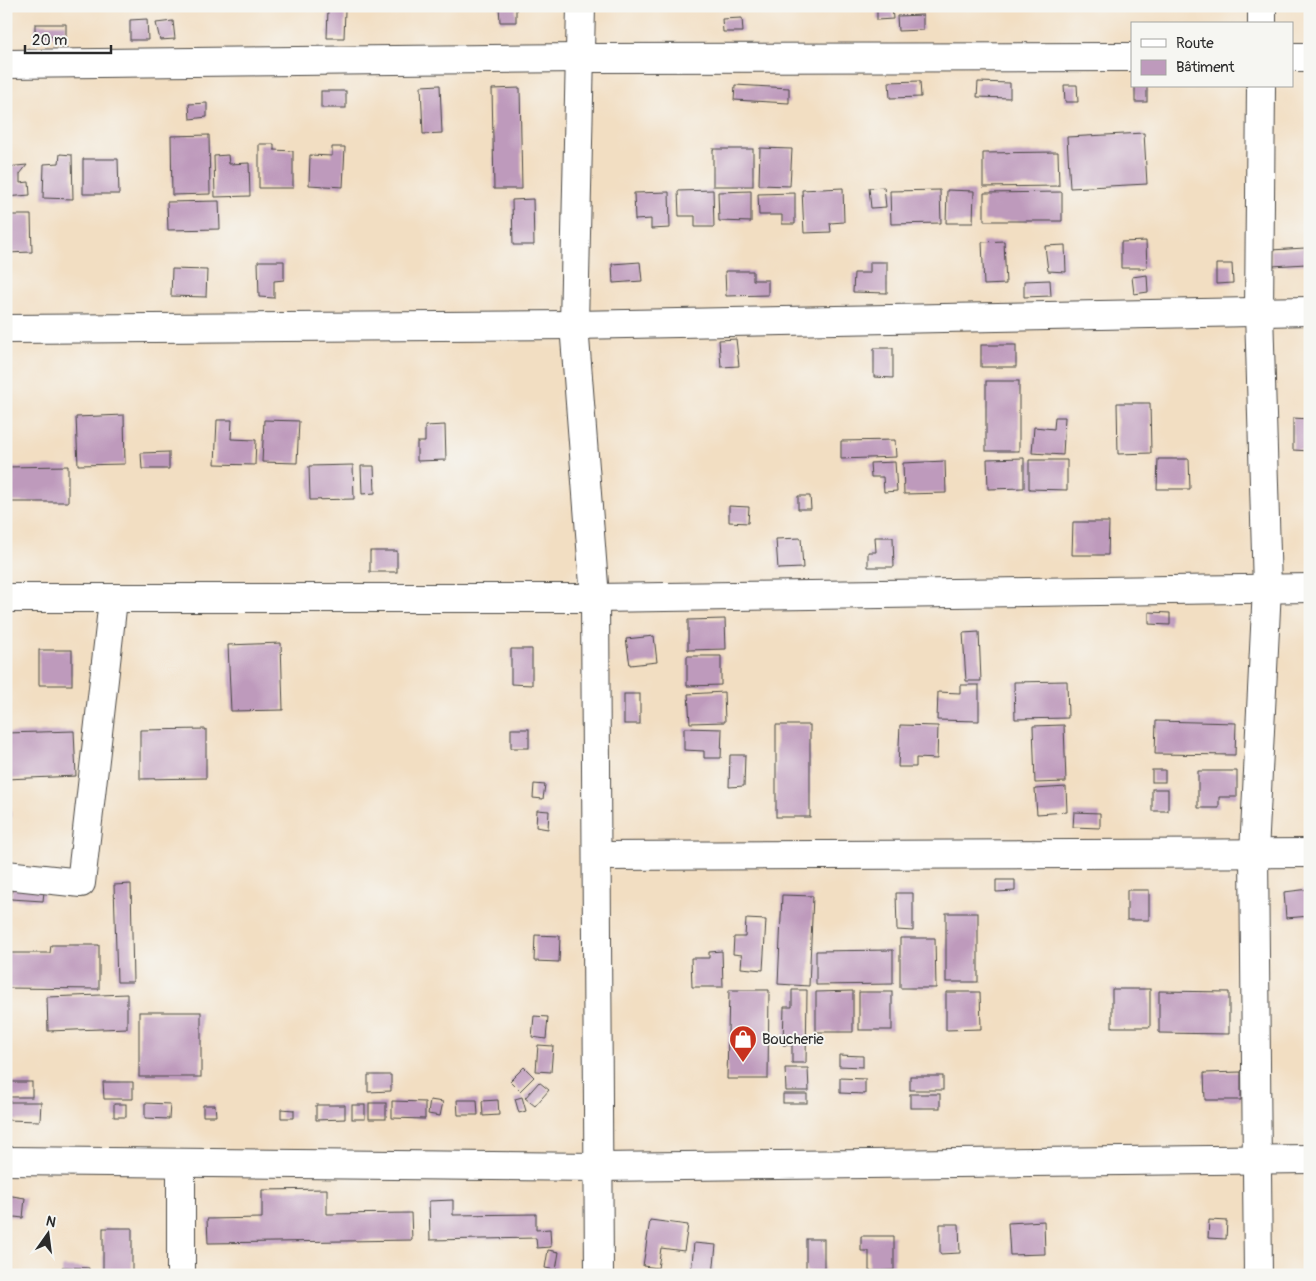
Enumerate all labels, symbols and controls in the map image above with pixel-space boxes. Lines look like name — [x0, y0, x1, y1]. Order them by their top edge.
scale bar — [25, 22, 111, 54]
legend — [1131, 22, 1294, 88]
text: 20 m — [32, 31, 67, 50]
text: Route — [1176, 34, 1214, 53]
text: Bâtiment — [1176, 58, 1236, 77]
shop icon: Boucherie — [728, 1024, 758, 1063]
place label: Boucherie — [762, 1030, 824, 1049]
north arrow — [22, 1208, 72, 1258]
text: N — [44, 1212, 58, 1231]

